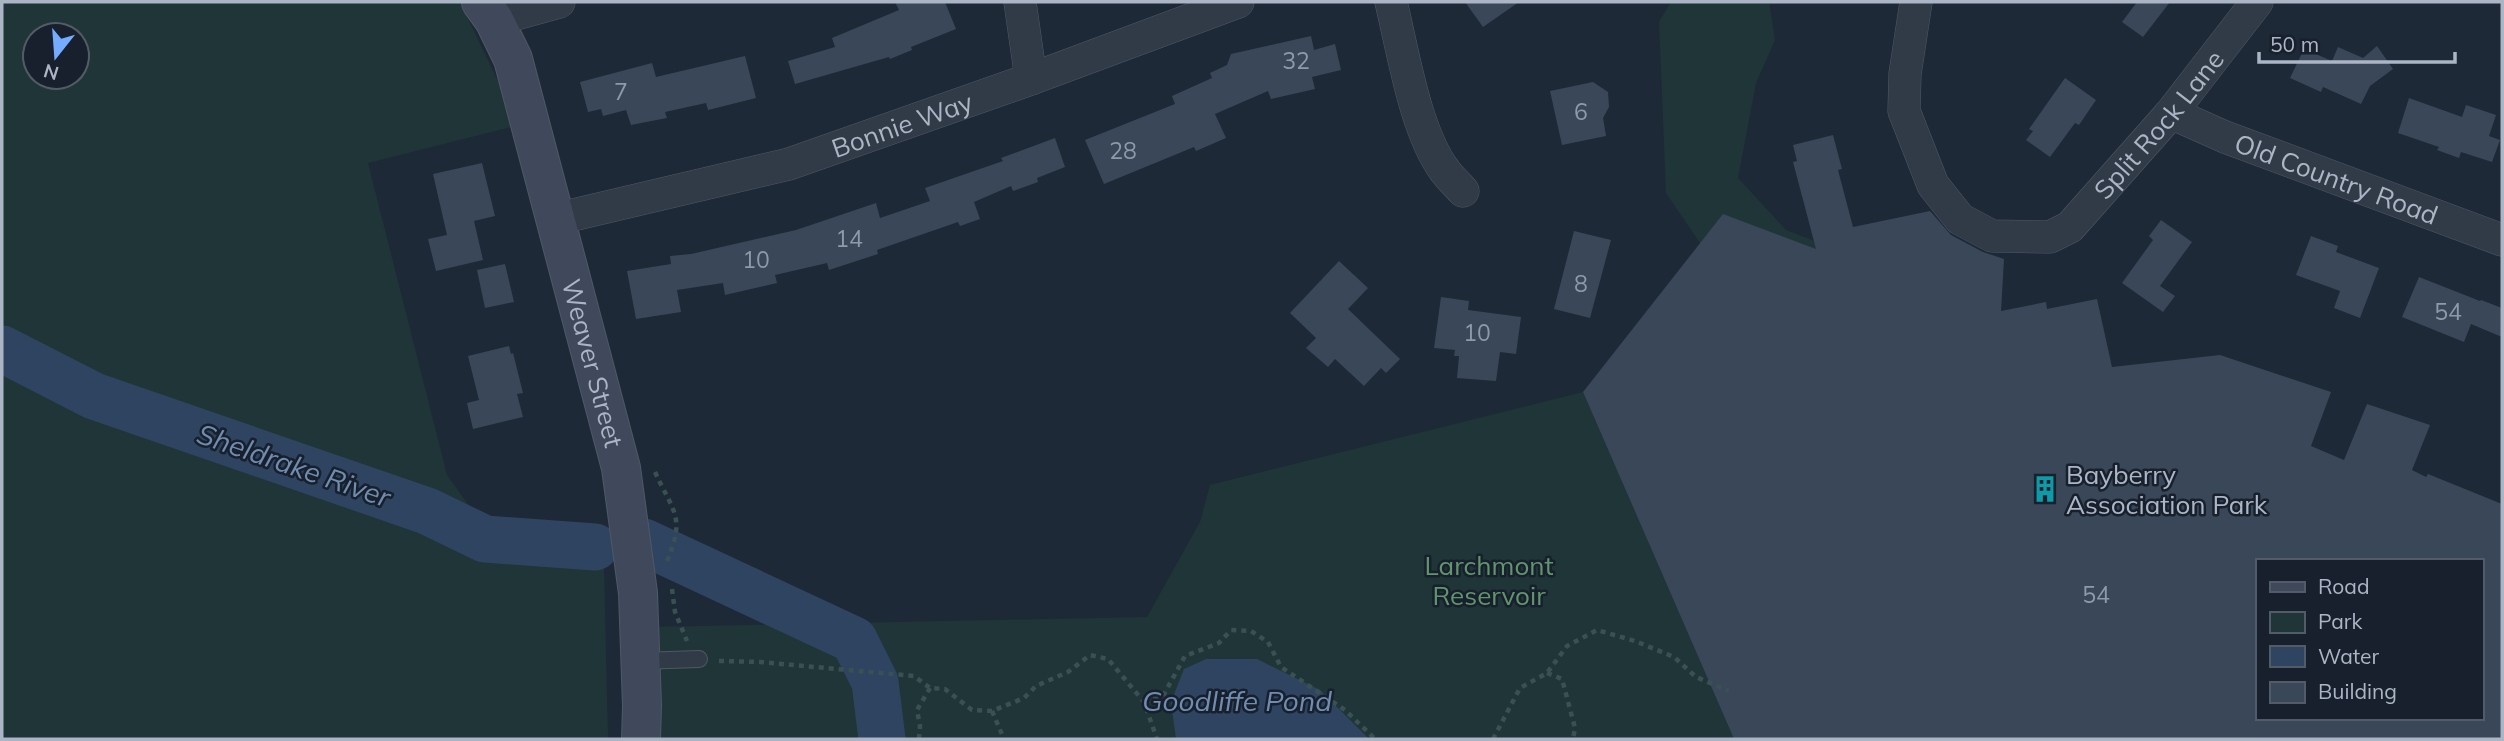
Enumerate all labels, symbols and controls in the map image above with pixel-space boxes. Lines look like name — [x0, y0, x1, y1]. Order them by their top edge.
north arrow — [21, 21, 91, 91]
scale bar — [2259, 21, 2455, 65]
text: 50 m — [2270, 31, 2319, 57]
street label: Split Rock Lane — [2086, 43, 2230, 206]
house number: 32 — [1282, 46, 1310, 75]
text: N — [41, 59, 61, 86]
house number: 7 — [614, 77, 628, 106]
street label: Bonnie Way — [827, 84, 977, 164]
house number: 6 — [1574, 97, 1588, 126]
street label: Old Country Road — [2230, 126, 2443, 231]
house number: 28 — [1109, 136, 1137, 165]
house number: 14 — [835, 224, 863, 253]
house number: 10 — [742, 245, 770, 274]
house number: 8 — [1574, 269, 1588, 298]
street label: Weaver Street — [555, 275, 631, 451]
house number: 54 — [2434, 297, 2462, 326]
house number: 10 — [1463, 318, 1491, 347]
water label: Sheldrake River — [193, 416, 397, 515]
place label: Bayberry Association Park — [2066, 458, 2268, 521]
building icon: Bayberry Association Park — [2030, 474, 2060, 504]
park label: Larchmont Reservoir — [1424, 549, 1554, 612]
legend — [2256, 559, 2483, 720]
text: Road — [2318, 573, 2369, 599]
house number: 54 — [2082, 580, 2110, 609]
text: Park — [2318, 608, 2362, 634]
text: Water — [2318, 643, 2379, 669]
text: Building — [2318, 678, 2397, 704]
water label: Goodliffe Pond — [1142, 683, 1332, 718]

